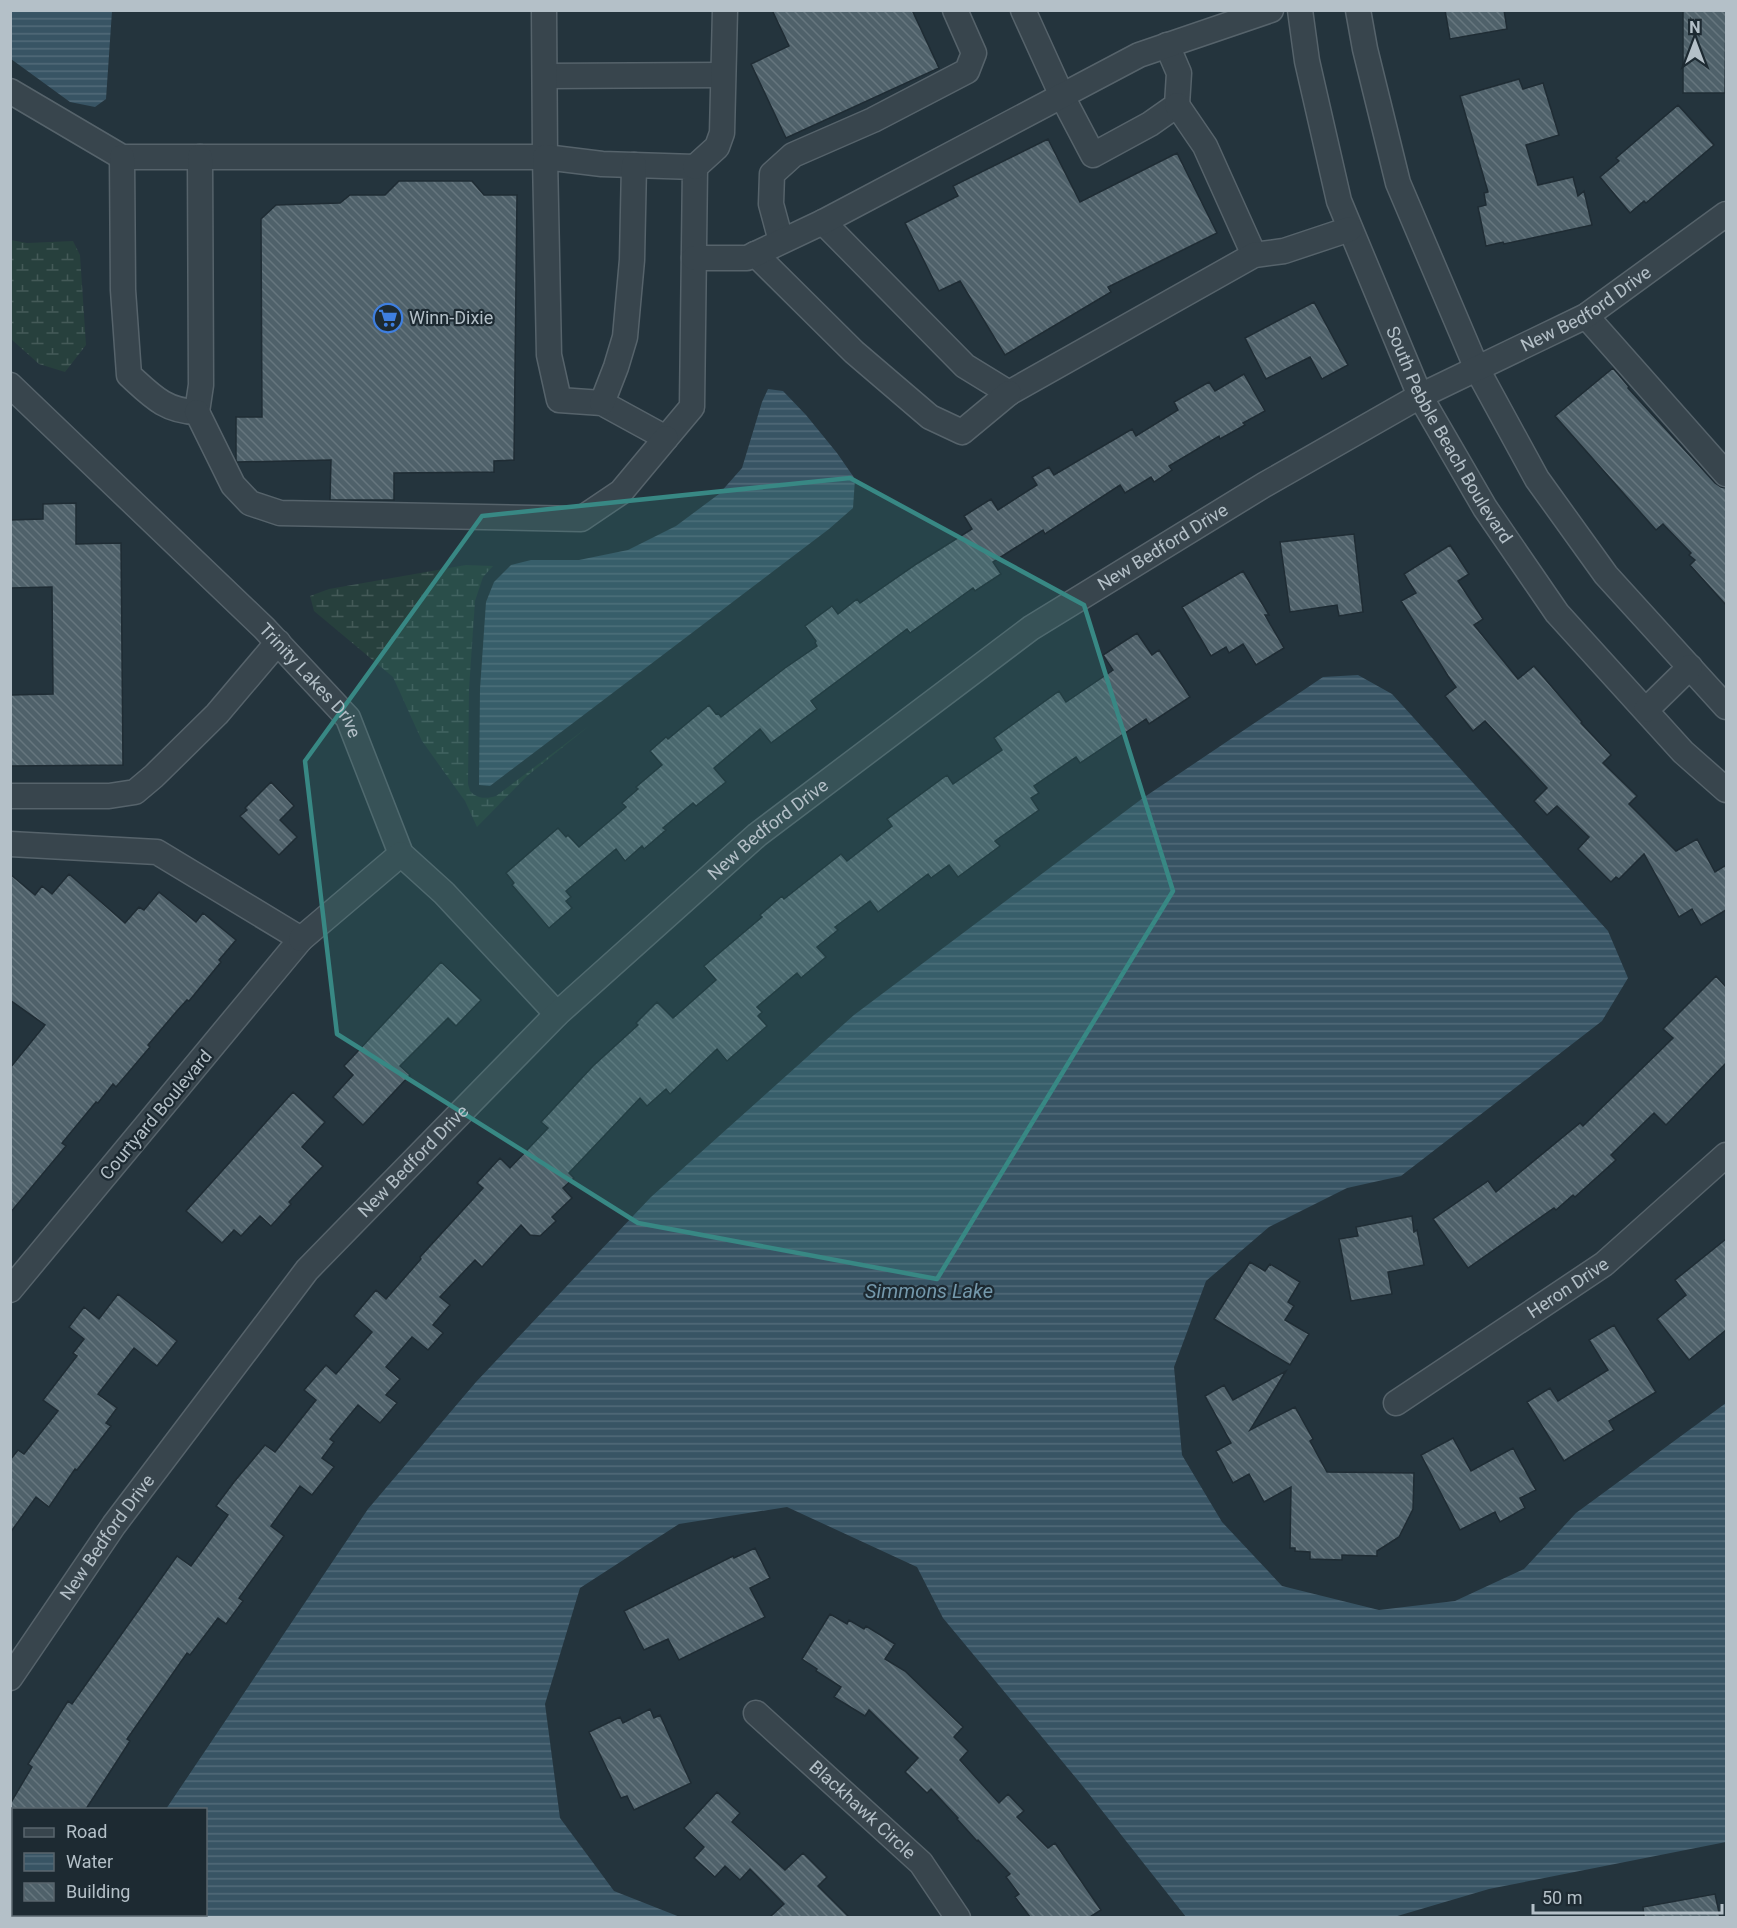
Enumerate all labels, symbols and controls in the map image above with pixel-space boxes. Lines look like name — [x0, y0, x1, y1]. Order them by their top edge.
north arrow — [1665, 12, 1725, 72]
text: N — [1689, 18, 1701, 37]
street label: New Bedford Drive — [1517, 261, 1655, 356]
supermarket icon: Winn-Dixie — [372, 302, 404, 334]
place label: Winn-Dixie — [409, 307, 493, 328]
street label: South Pebble Beach Boulevard — [1382, 323, 1517, 547]
street label: New Bedford Drive — [1094, 499, 1231, 595]
street label: Trinity Lakes Drive — [255, 619, 366, 741]
street label: New Bedford Drive — [703, 774, 832, 884]
street label: Courtyard Boulevard — [95, 1046, 216, 1184]
street label: New Bedford Drive — [353, 1100, 472, 1221]
street label: Heron Drive — [1523, 1253, 1613, 1322]
water label: Simmons Lake — [865, 1279, 993, 1303]
street label: New Bedford Drive — [55, 1470, 158, 1604]
street label: Blackhawk Circle — [805, 1756, 920, 1863]
legend — [12, 1808, 207, 1916]
text: Road — [66, 1821, 107, 1842]
text: Water — [66, 1851, 113, 1872]
scale bar — [1533, 1877, 1722, 1915]
text: Building — [66, 1881, 130, 1902]
text: 50 m — [1542, 1887, 1582, 1908]

